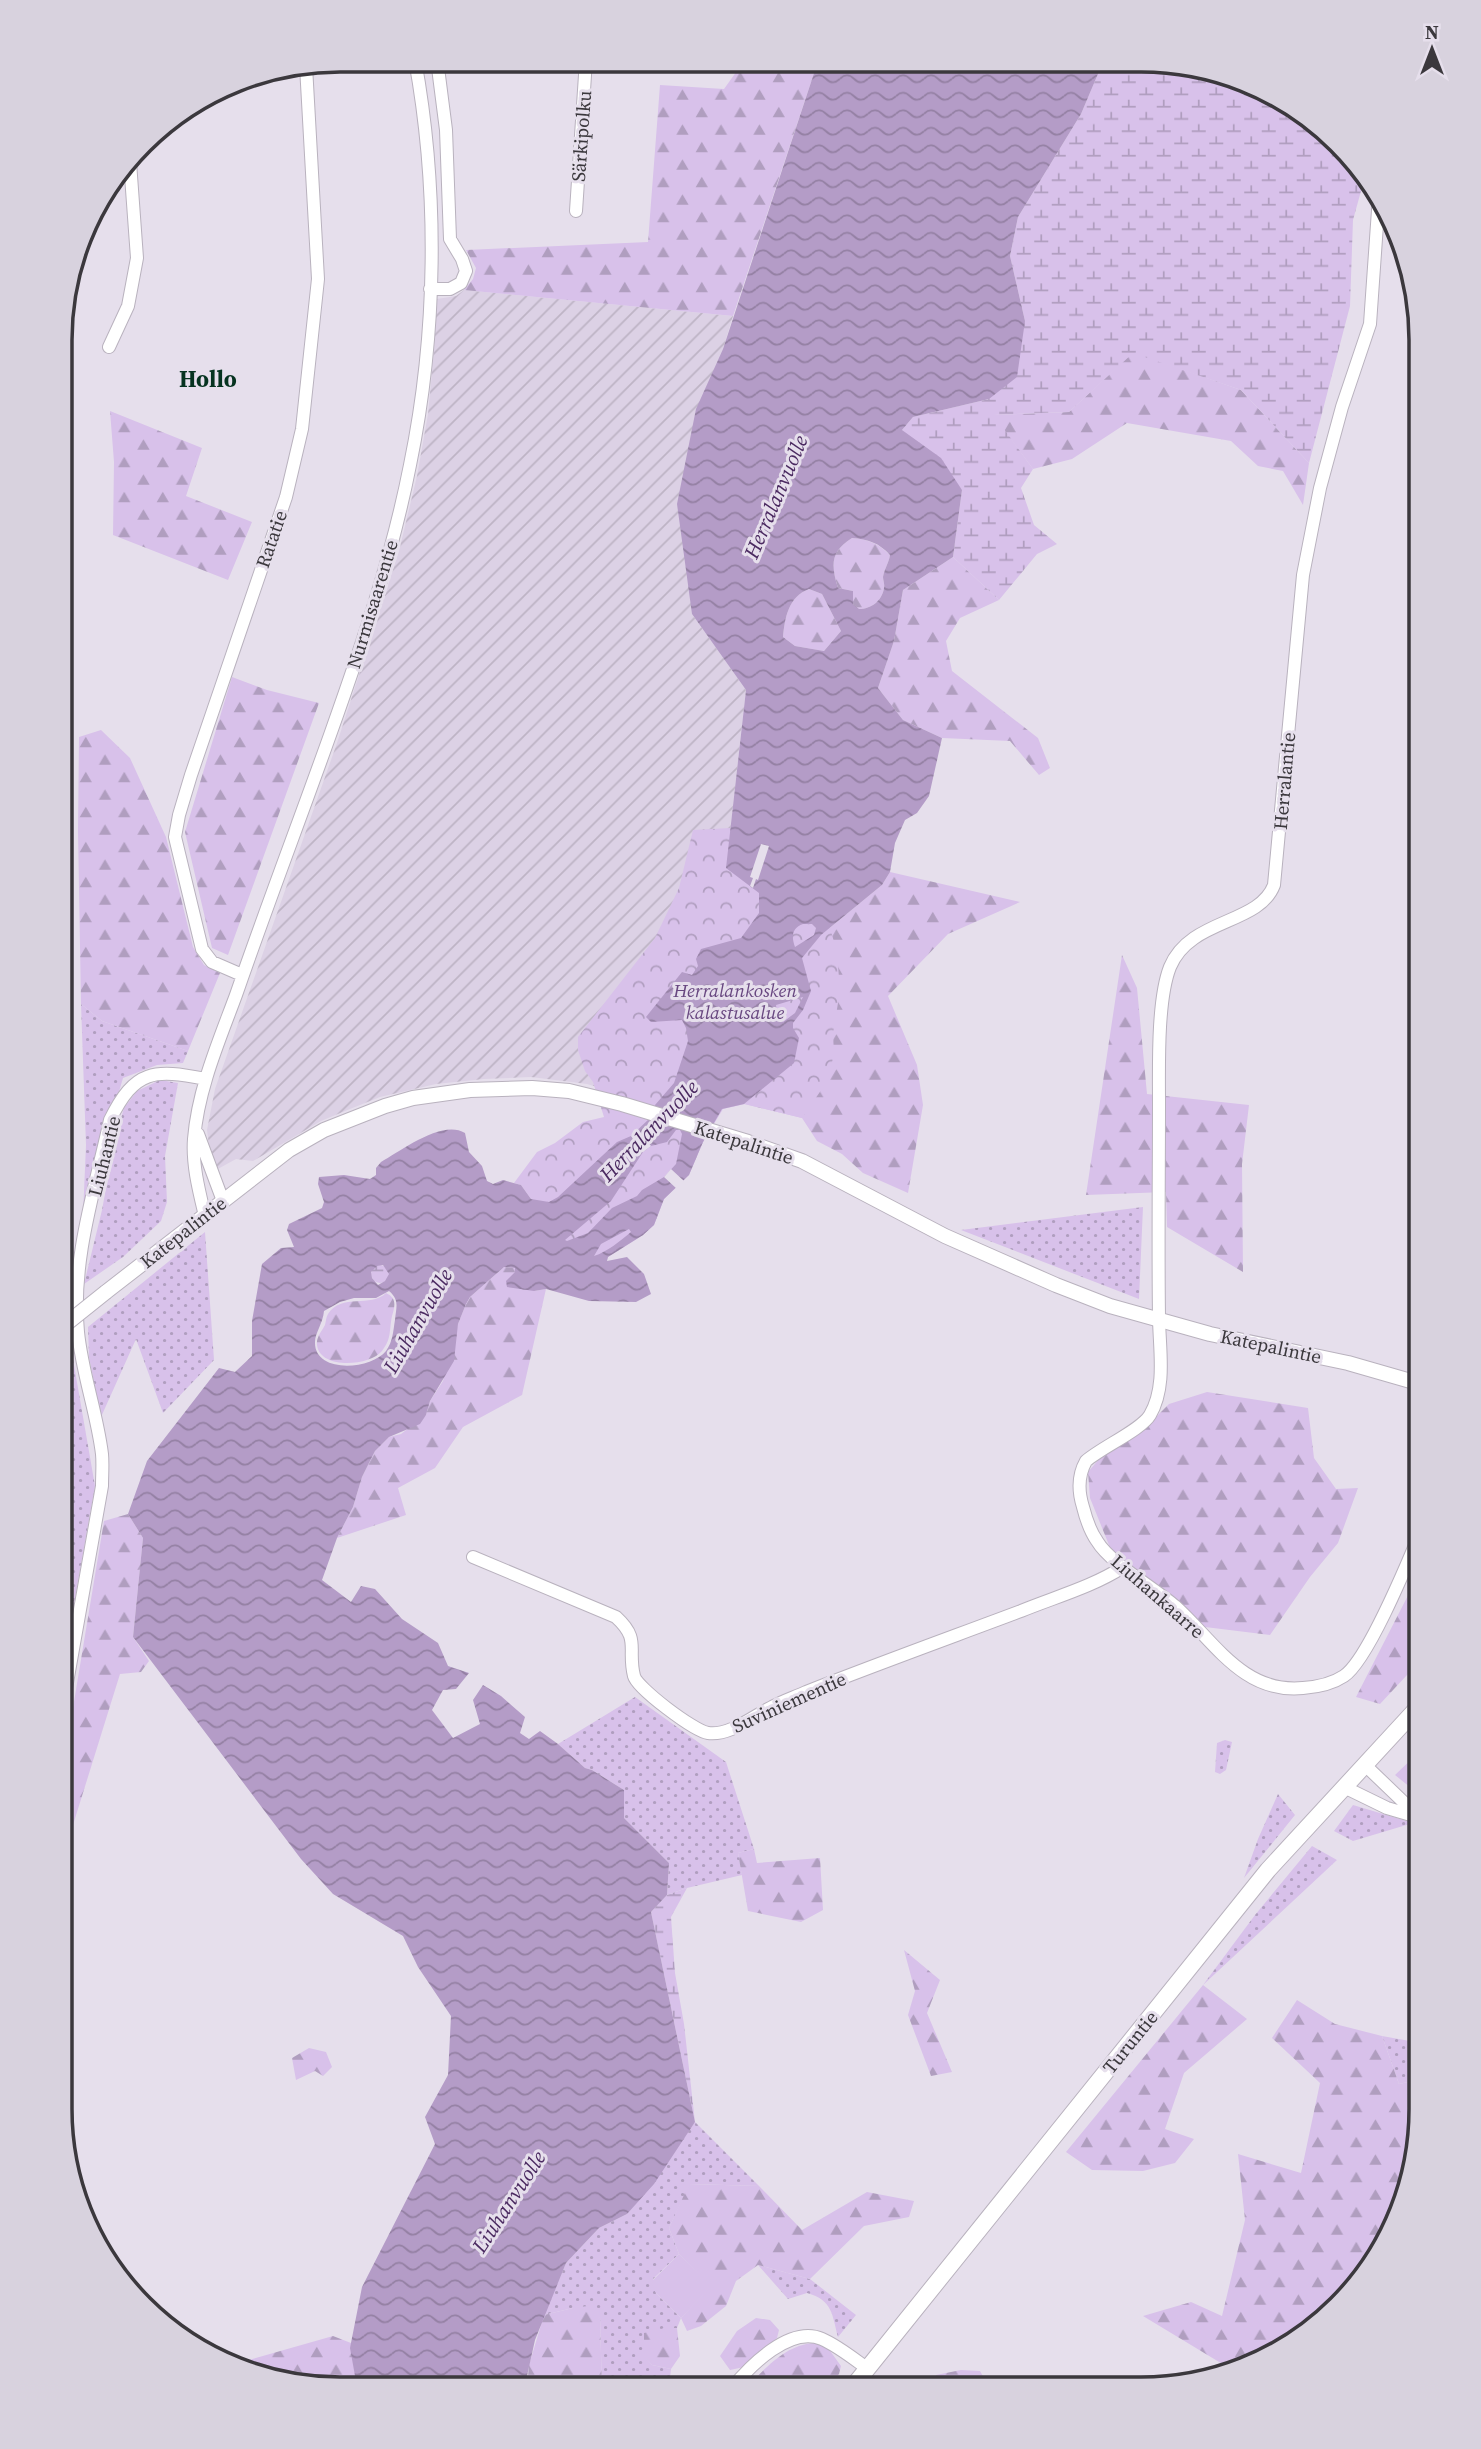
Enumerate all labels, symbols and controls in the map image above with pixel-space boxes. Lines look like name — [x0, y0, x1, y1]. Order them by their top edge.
north arrow — [1397, 14, 1467, 84]
text: N — [1425, 19, 1439, 45]
street label: Särkipolku — [565, 89, 597, 183]
district label: Hollo — [179, 363, 237, 395]
water label: Herralanvuolle — [736, 430, 815, 564]
street label: Ratatie — [249, 507, 293, 571]
street label: Nurmisaarentie — [340, 536, 404, 672]
street label: Herralantie — [1267, 731, 1301, 831]
park label: Herralankosken kalastusalue — [672, 977, 797, 1025]
water label: Herralanvuolle — [592, 1073, 705, 1189]
street label: Liuhantie — [81, 1113, 127, 1199]
street label: Katepalintie — [691, 1114, 797, 1170]
street label: Katepalintie — [134, 1190, 232, 1274]
water label: Liuhanvuolle — [375, 1263, 459, 1379]
street label: Katepalintie — [1218, 1323, 1324, 1369]
street label: Liuhankaarre — [1106, 1548, 1210, 1644]
street label: Suviniementie — [728, 1665, 850, 1739]
street label: Turuntie — [1097, 2005, 1163, 2079]
water label: Liuhanvuolle — [464, 2145, 553, 2259]

